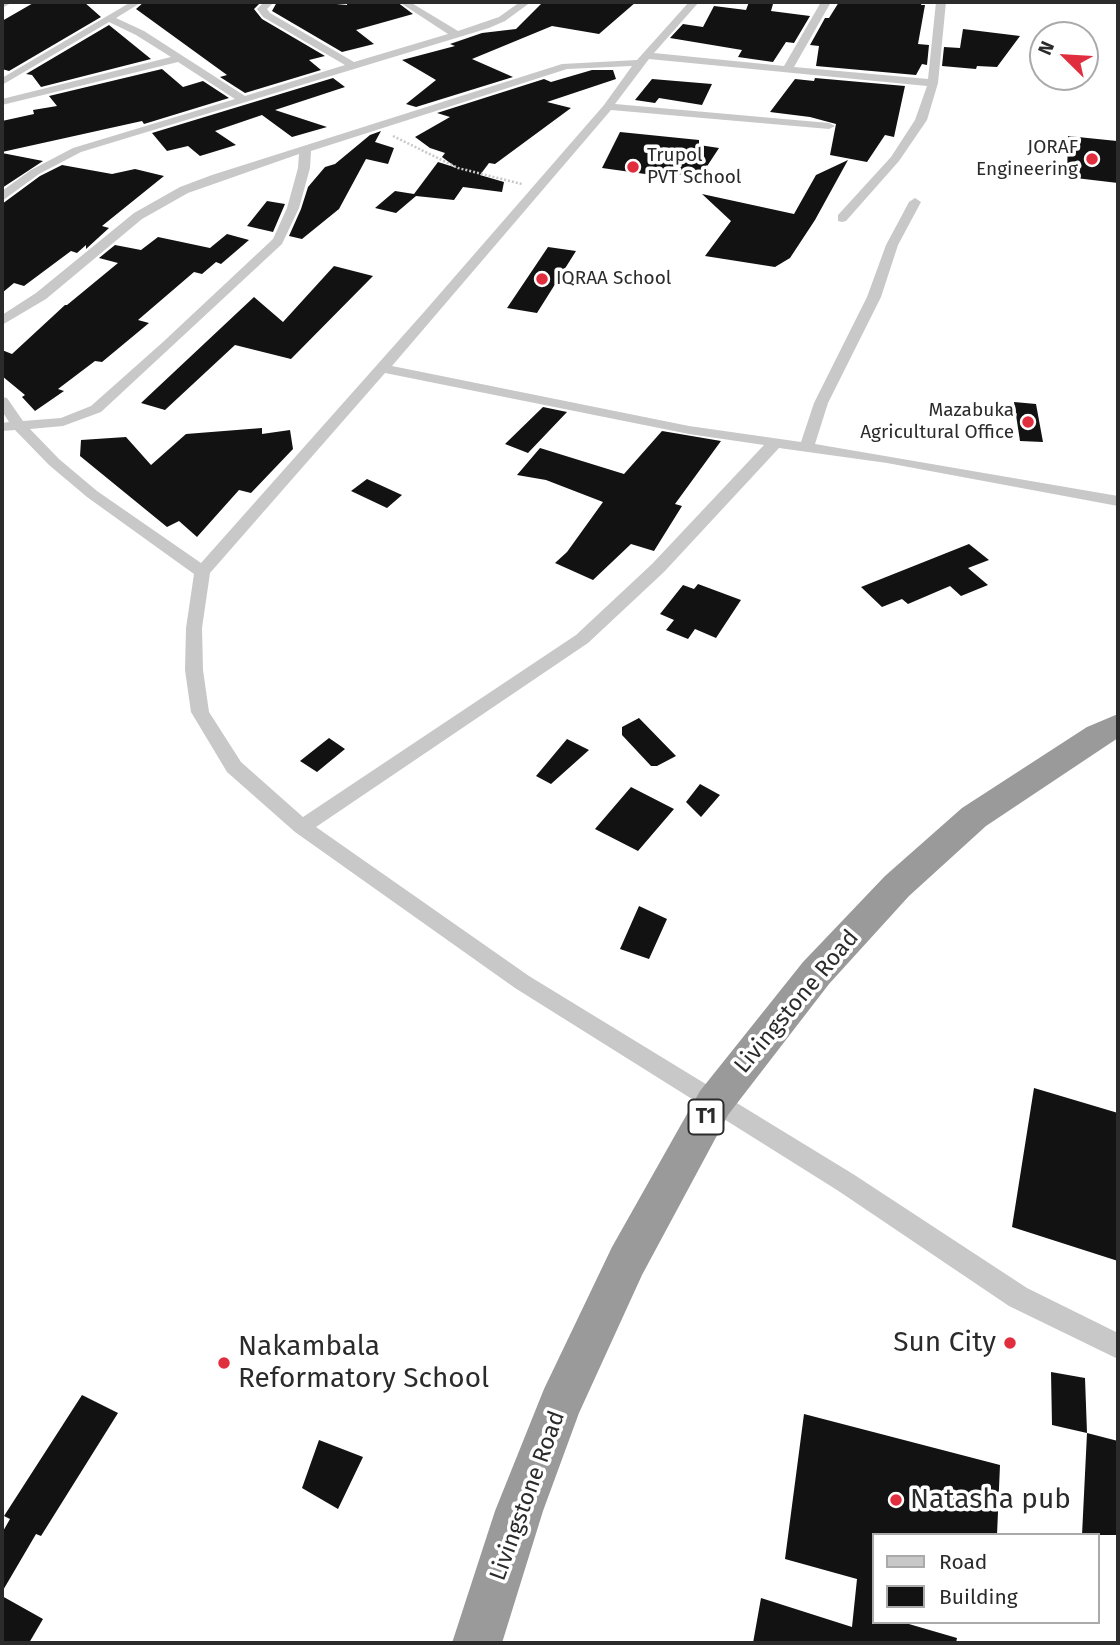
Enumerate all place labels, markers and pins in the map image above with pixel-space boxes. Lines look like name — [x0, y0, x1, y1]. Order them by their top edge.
place label: JORAF Engineering — [976, 137, 1078, 181]
place label: Trupol PVT School — [647, 145, 741, 189]
marker: JORAF Engineering — [1084, 151, 1100, 167]
marker: Trupol PVT School — [625, 159, 641, 175]
place label: IQRAA School — [556, 268, 671, 290]
marker: IQRAA School — [534, 271, 550, 287]
place label: Mazabuka Agricultural Office — [860, 400, 1014, 444]
marker: Mazabuka Agricultural Office — [1020, 414, 1036, 430]
place label: Sun City — [893, 1326, 996, 1360]
place label: Nakambala Reformatory School — [238, 1330, 489, 1396]
marker: Sun City — [1002, 1335, 1018, 1351]
marker: Nakambala Reformatory School — [216, 1355, 232, 1371]
place label: Natasha pub — [910, 1483, 1071, 1517]
marker: Natasha pub — [888, 1492, 904, 1508]

